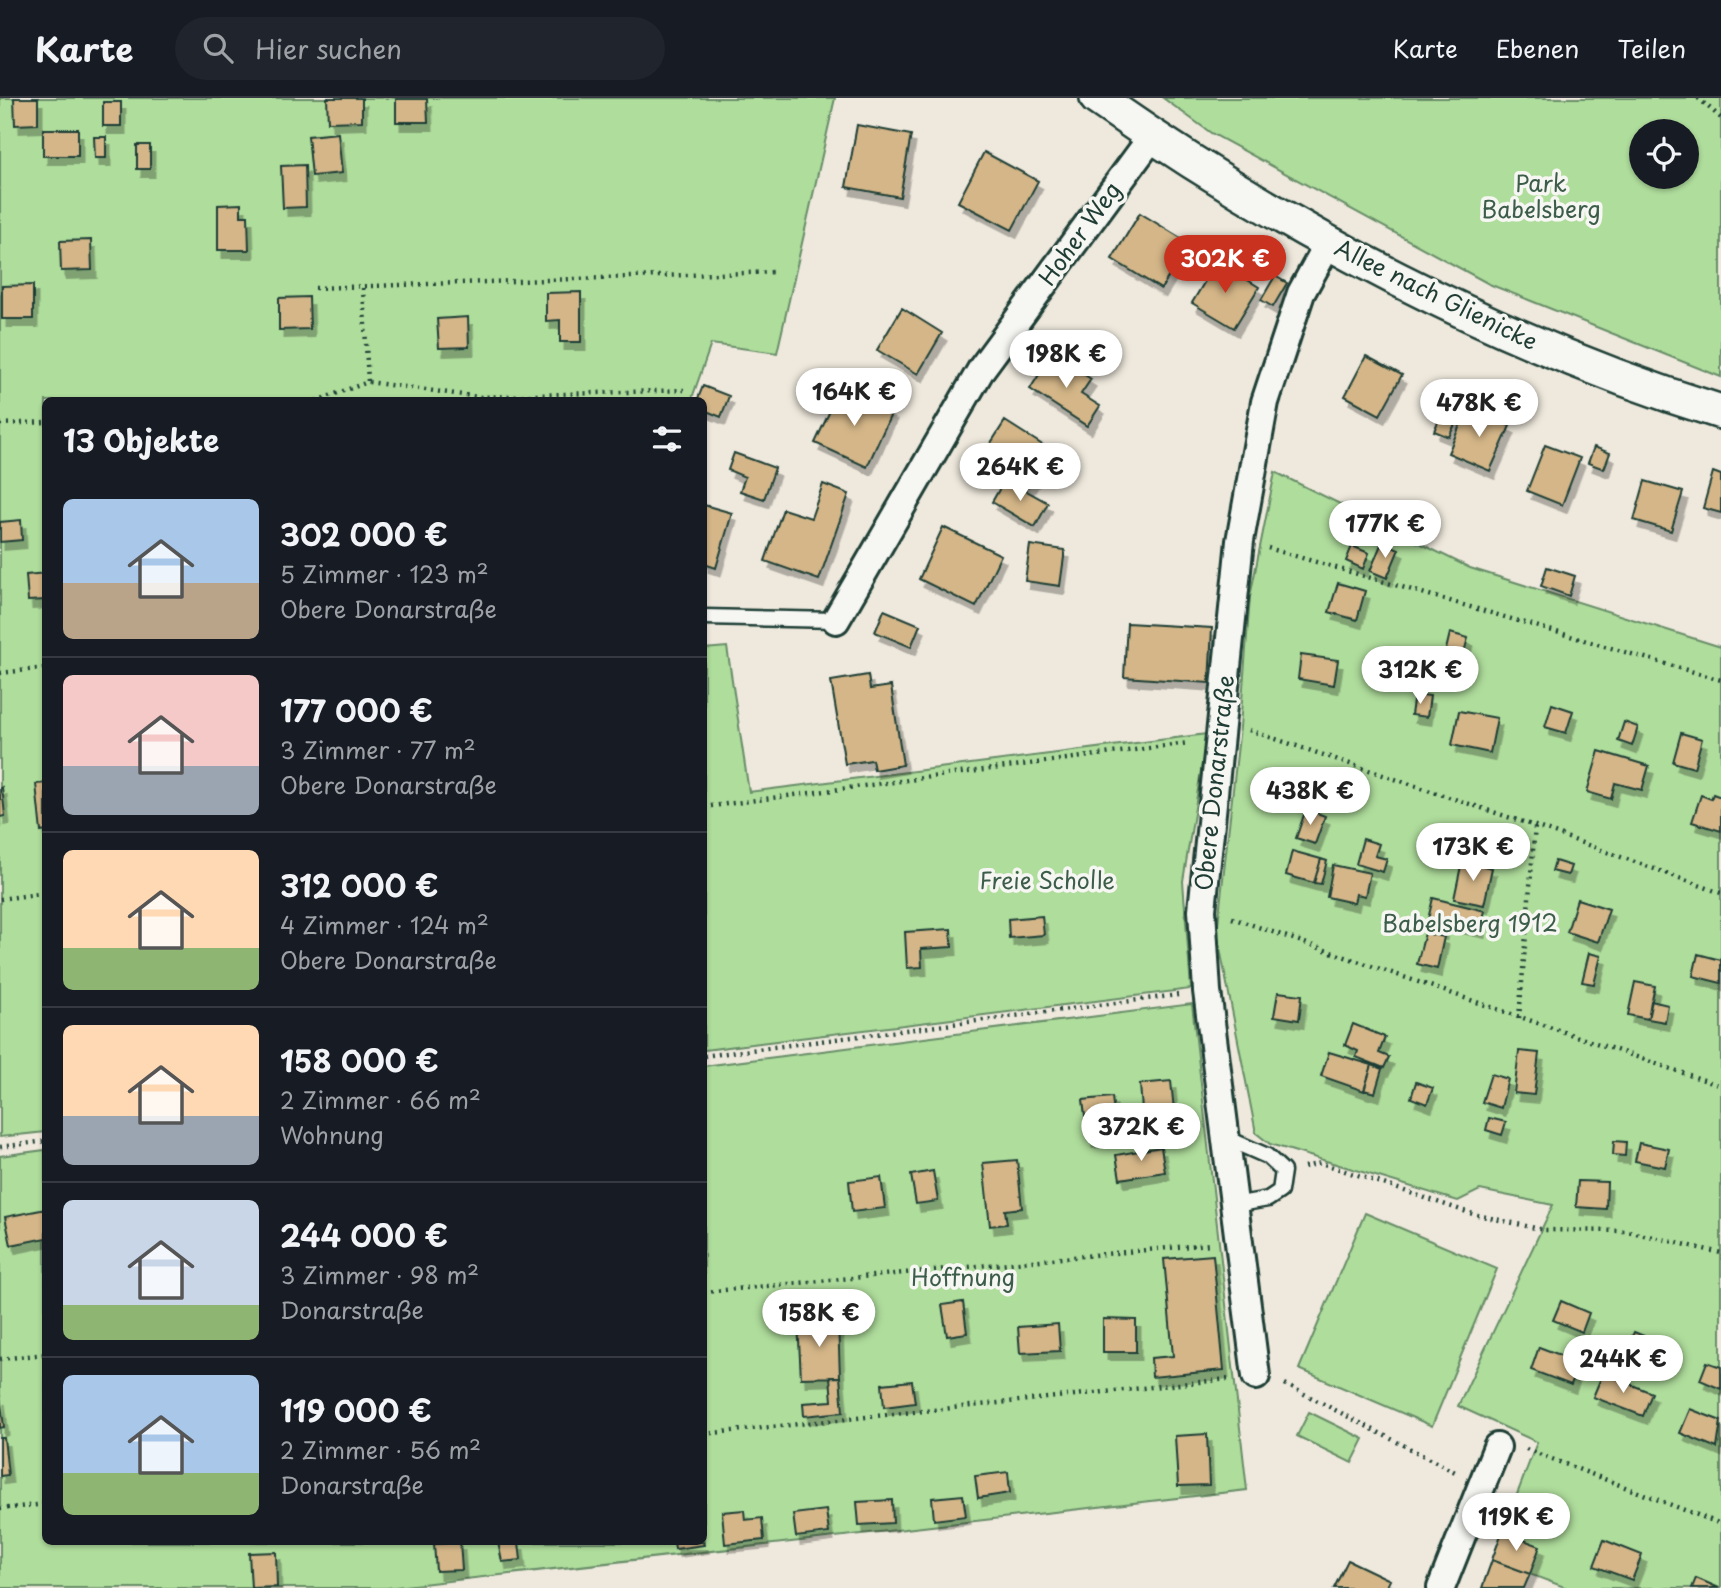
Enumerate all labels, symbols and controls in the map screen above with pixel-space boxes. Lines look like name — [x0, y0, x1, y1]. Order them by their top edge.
search box — [175, 17, 665, 80]
text: Karte — [35, 23, 133, 73]
icon: search — [199, 29, 237, 67]
text: Hier suchen — [255, 29, 402, 68]
text: Karte — [1393, 30, 1458, 66]
text: Ebenen — [1496, 30, 1579, 66]
text: Teilen — [1617, 30, 1686, 66]
map controls — [1629, 119, 1699, 189]
button: locate — [1629, 119, 1699, 189]
park label: Park Babelsberg — [1481, 165, 1601, 226]
street label: Hoher Weg — [1029, 174, 1129, 292]
street label: Allee nach Glienicke — [1329, 229, 1544, 358]
pin: 302K € — [1168, 236, 1282, 295]
text: 302K € — [1180, 240, 1270, 275]
pin: 198K € — [1009, 330, 1123, 390]
text: 198K € — [1025, 335, 1107, 370]
pin: 164K € — [797, 368, 911, 428]
text: 164K € — [812, 373, 896, 408]
pin: 478K € — [1422, 380, 1536, 439]
text: 478K € — [1436, 384, 1522, 419]
text: 13 Objekte — [63, 417, 219, 462]
icon: filters — [648, 420, 686, 458]
pin: 264K € — [963, 444, 1077, 503]
text: 264K € — [976, 448, 1064, 483]
pin: 177K € — [1328, 500, 1442, 560]
text: 177K € — [1345, 505, 1425, 540]
text: 302 000 € — [280, 511, 448, 556]
icon: home — [119, 527, 203, 611]
text: 5 Zimmer · 123 m² — [280, 556, 489, 591]
text: Obere Donarstraße — [280, 591, 497, 626]
pin: 312K € — [1363, 646, 1477, 706]
text: 312K € — [1378, 651, 1462, 686]
street label: Obere Donarstraße — [1185, 673, 1242, 892]
text: 177 000 € — [280, 687, 433, 732]
icon: home — [119, 703, 203, 787]
text: 3 Zimmer · 77 m² — [280, 732, 476, 767]
text: Obere Donarstraße — [280, 767, 497, 802]
pin: 438K € — [1253, 768, 1367, 827]
text: 438K € — [1266, 772, 1354, 807]
pin: 173K € — [1416, 824, 1530, 883]
text: 173K € — [1432, 828, 1514, 863]
text: 312 000 € — [280, 862, 439, 907]
park label: Freie Scholle — [979, 862, 1115, 897]
icon: home — [119, 878, 203, 962]
park label: Babelsberg 1912 — [1382, 905, 1558, 940]
text: 4 Zimmer · 124 m² — [280, 907, 489, 942]
text: Obere Donarstraße — [280, 942, 497, 977]
text: 158 000 € — [280, 1037, 439, 1082]
icon: home — [119, 1053, 203, 1137]
text: 2 Zimmer · 66 m² — [280, 1082, 481, 1117]
pin: 372K € — [1084, 1104, 1198, 1163]
text: 372K € — [1097, 1108, 1185, 1143]
text: Wohnung — [280, 1117, 384, 1152]
text: 244 000 € — [280, 1212, 448, 1257]
icon: home — [119, 1228, 203, 1312]
text: 3 Zimmer · 98 m² — [280, 1257, 479, 1292]
park label: Hoffnung — [911, 1259, 1015, 1294]
pin: 158K € — [762, 1290, 876, 1349]
text: Donarstraße — [280, 1292, 424, 1327]
text: 158K € — [778, 1294, 860, 1329]
pin: 244K € — [1566, 1336, 1680, 1395]
text: 244K € — [1579, 1340, 1667, 1375]
text: 119 000 € — [280, 1387, 432, 1432]
icon: home — [119, 1403, 203, 1487]
text: 2 Zimmer · 56 m² — [280, 1432, 481, 1467]
text: Donarstraße — [280, 1467, 424, 1502]
pin: 119K € — [1459, 1494, 1573, 1553]
text: 119K € — [1478, 1498, 1554, 1533]

